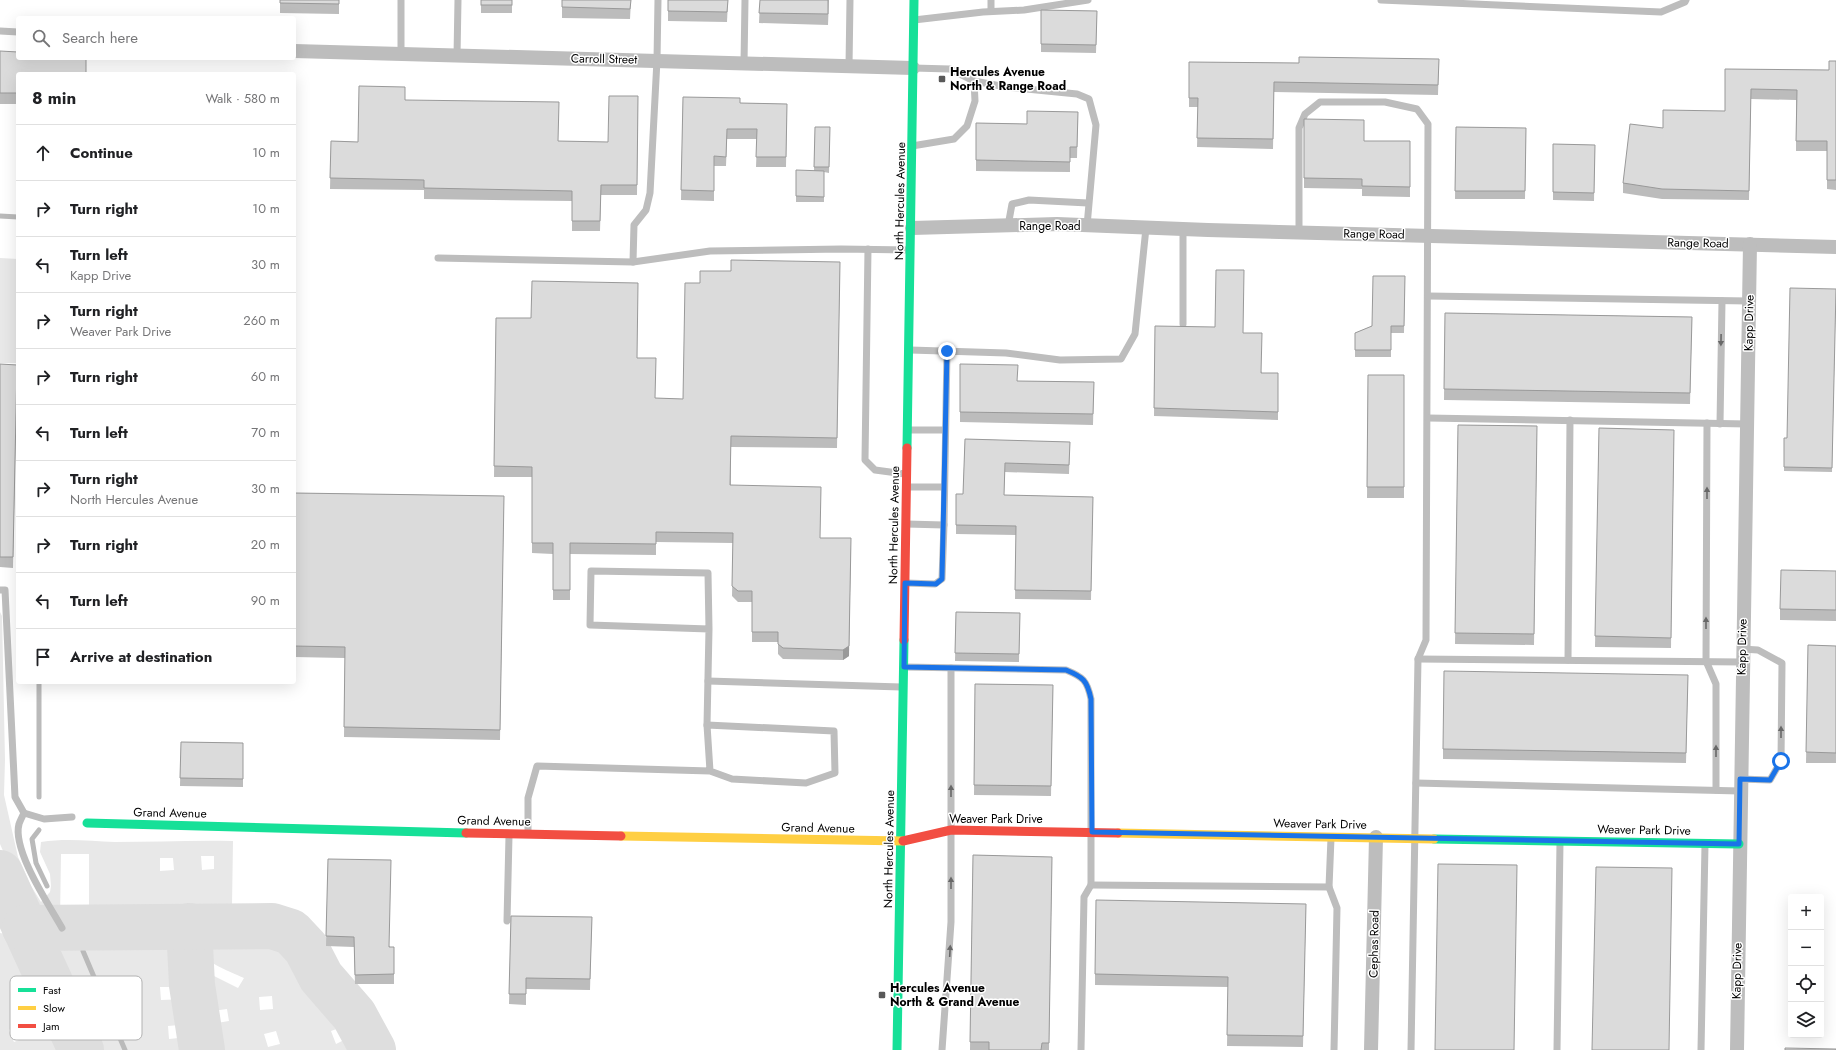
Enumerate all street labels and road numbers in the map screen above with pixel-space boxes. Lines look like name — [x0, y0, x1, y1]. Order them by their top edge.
street label: Carroll Street — [571, 49, 637, 69]
street label: North Hercules Avenue — [890, 142, 910, 260]
street label: Range Road — [1019, 217, 1081, 235]
street label: Range Road — [1343, 224, 1405, 244]
street label: Range Road — [1667, 233, 1729, 253]
street label: Kapp Drive — [1740, 295, 1758, 351]
street label: North Hercules Avenue — [884, 466, 904, 584]
street label: Kapp Drive — [1733, 619, 1751, 675]
street label: North Hercules Avenue — [879, 790, 899, 908]
street label: Grand Avenue — [133, 803, 207, 823]
street label: Weaver Park Drive — [949, 810, 1043, 828]
street label: Grand Avenue — [457, 811, 531, 831]
street label: Weaver Park Drive — [1273, 814, 1367, 834]
street label: Grand Avenue — [781, 818, 855, 838]
street label: Weaver Park Drive — [1597, 820, 1691, 840]
street label: Cephas Road — [1364, 910, 1384, 978]
street label: Kapp Drive — [1728, 943, 1746, 999]

